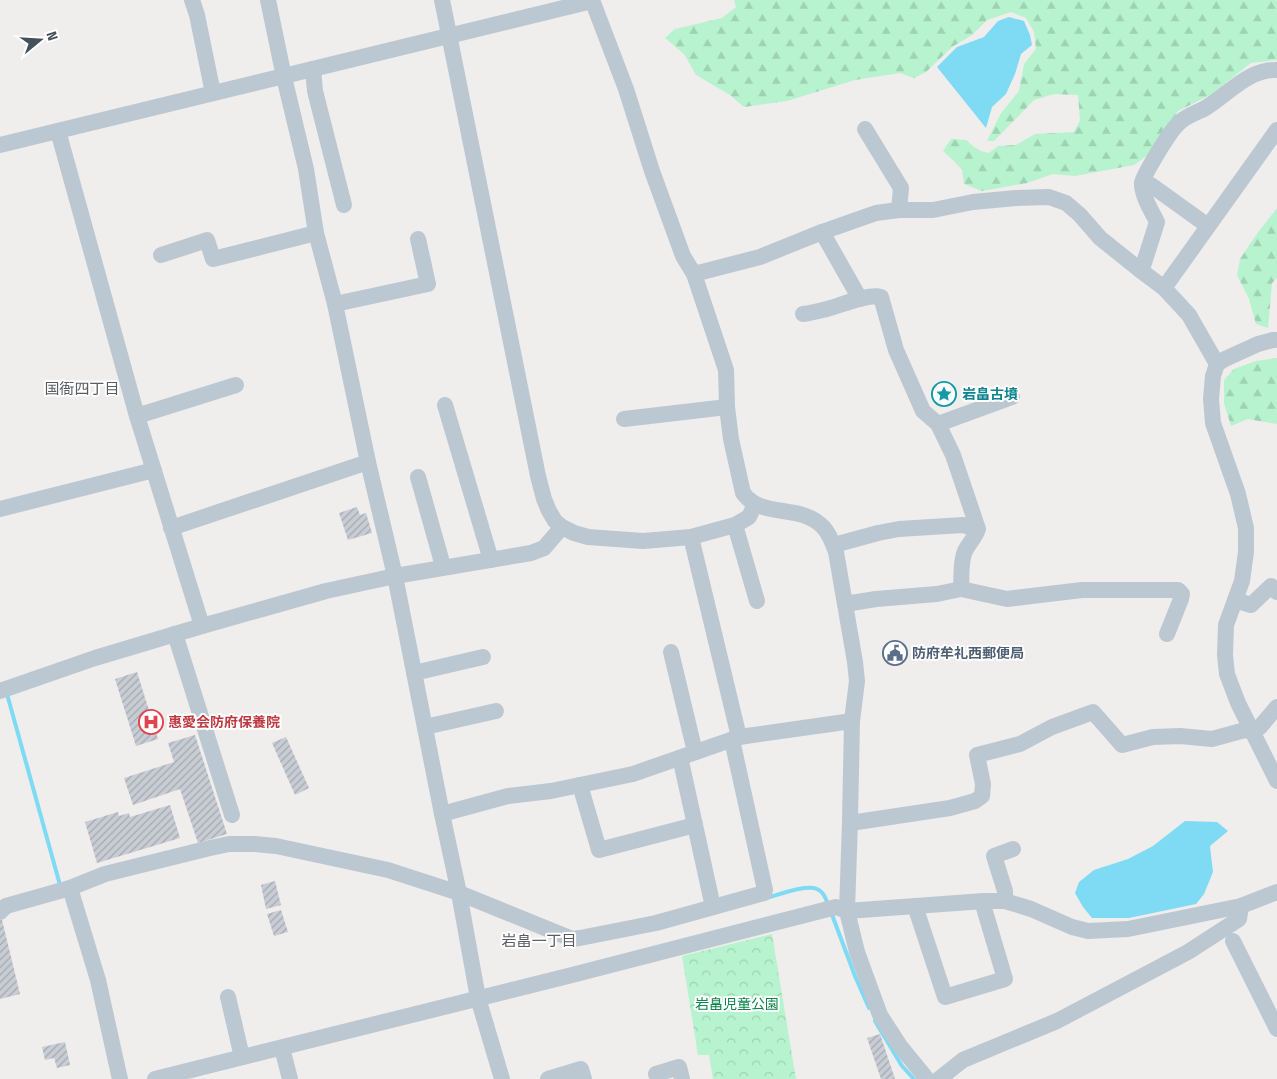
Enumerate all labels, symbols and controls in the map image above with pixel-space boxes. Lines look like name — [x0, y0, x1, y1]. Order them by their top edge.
north arrow — [15, 15, 65, 65]
text: N — [43, 30, 61, 43]
district label: 国衙四丁目 — [44, 380, 120, 398]
place icon: 岩畠古墳 — [931, 381, 957, 407]
place label: 岩畠古墳 — [962, 386, 1018, 403]
public building icon: 防府牟礼西郵便局 — [882, 640, 908, 666]
place label: 防府牟礼西郵便局 — [912, 645, 1024, 662]
hospital icon: 惠愛会防府保養院 — [138, 709, 164, 735]
place label: 惠愛会防府保養院 — [168, 714, 280, 731]
district label: 岩畠一丁目 — [501, 932, 577, 950]
park label: 岩畠児童公園 — [695, 996, 779, 1013]

